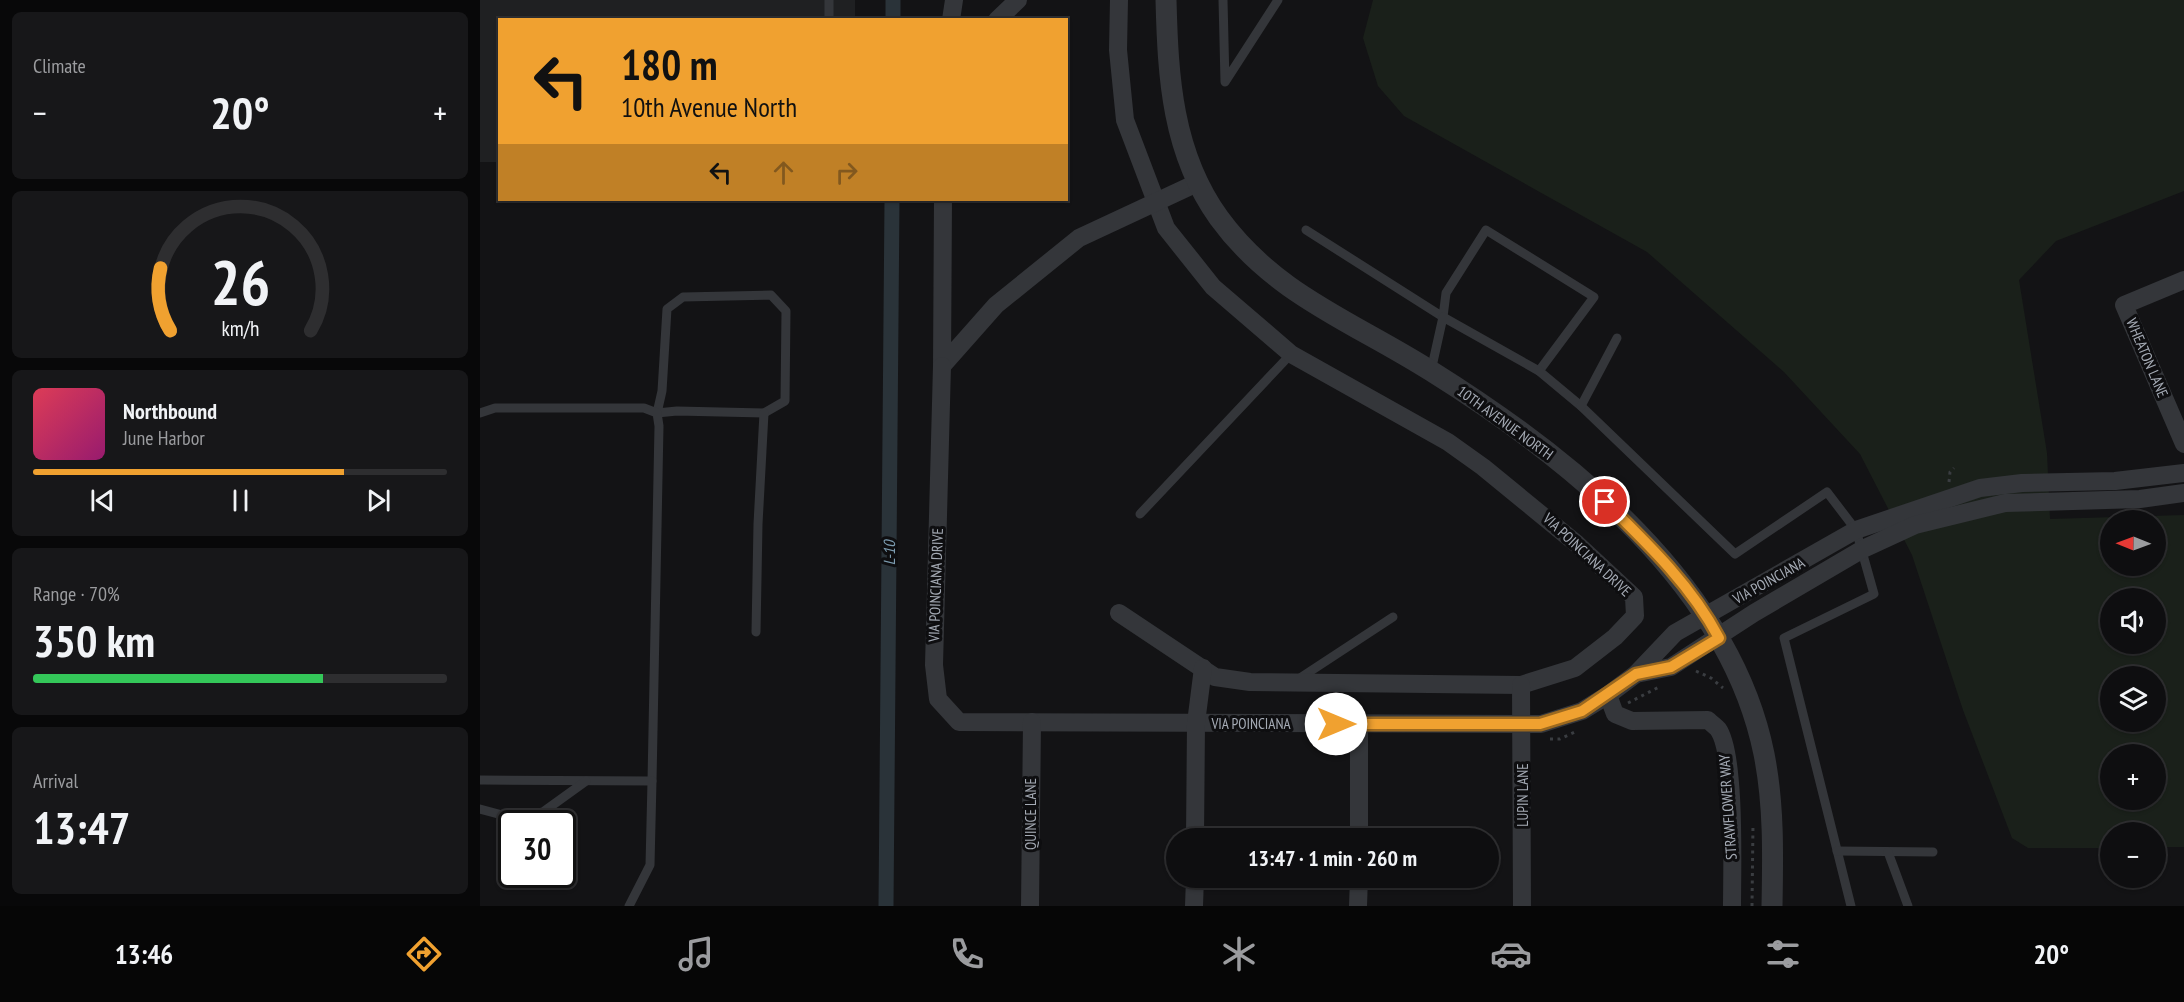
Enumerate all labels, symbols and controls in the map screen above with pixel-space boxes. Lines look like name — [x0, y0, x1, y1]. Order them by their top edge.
text: 180 m — [621, 37, 718, 92]
icon: left — [522, 42, 600, 120]
text: Climate — [33, 53, 86, 79]
text: 20° — [210, 83, 270, 141]
text: 10th Avenue North — [621, 90, 797, 124]
text: − — [33, 91, 47, 134]
text: + — [433, 91, 447, 134]
icon: left — [704, 156, 737, 189]
icon: ahead — [767, 156, 800, 189]
icon: right — [830, 156, 863, 189]
text: 26 — [210, 241, 270, 322]
text: km/h — [221, 315, 259, 343]
street label: WHEATON LANE — [2122, 315, 2173, 400]
street label: 10TH AVENUE NORTH — [1454, 381, 1557, 464]
text: Northbound — [123, 397, 217, 425]
text: June Harbor — [123, 425, 205, 451]
pin — [1579, 476, 1630, 527]
icon: previous — [86, 484, 119, 517]
icon: pause — [224, 484, 257, 517]
icon: next — [362, 484, 395, 517]
icon: arrive — [1588, 485, 1621, 518]
street label: VIA POINCIANA DRIVE — [1538, 508, 1635, 600]
north arrow — [2100, 510, 2166, 576]
map controls — [2100, 510, 2166, 888]
street label: VIA POINCIANA DRIVE — [924, 528, 947, 643]
water label: L-10 — [879, 539, 899, 565]
street label: VIA POINCIANA — [1729, 553, 1809, 609]
text: Range · 70% — [33, 581, 120, 607]
button: sound — [2100, 588, 2166, 654]
text: 350 km — [33, 611, 155, 669]
button: layers — [2100, 666, 2166, 732]
position arrow — [1304, 692, 1368, 756]
street label: VIA POINCIANA — [1210, 714, 1292, 733]
button: + — [2100, 744, 2166, 810]
street label: STRAWFLOWER WAY — [1714, 753, 1741, 860]
street label: LUPIN LANE — [1513, 763, 1532, 827]
text: Arrival — [33, 768, 78, 794]
street label: QUINCE LANE — [1021, 778, 1040, 850]
text: 13:47 — [33, 798, 130, 856]
speed limit sign: 30 — [498, 810, 576, 888]
button: − — [2100, 822, 2166, 888]
text: 13:47 · 1 min · 260 m — [1248, 844, 1417, 872]
icon: directions — [403, 933, 445, 975]
icon: music — [675, 933, 717, 975]
icon: phone — [946, 933, 988, 975]
icon: climate — [1218, 933, 1260, 975]
icon: car — [1490, 933, 1532, 975]
icon: filters — [1762, 933, 1804, 975]
text: 13:46 — [115, 937, 173, 971]
text: 20° — [2033, 937, 2069, 971]

